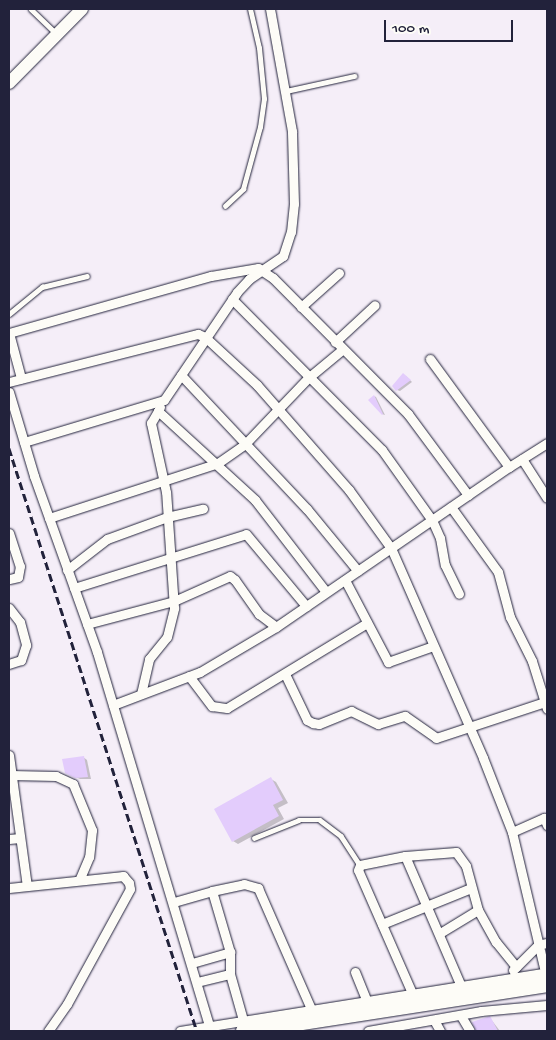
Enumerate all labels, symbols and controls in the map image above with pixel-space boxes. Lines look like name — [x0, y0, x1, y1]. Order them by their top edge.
scale bar — [386, 10, 515, 42]
text: 100 m — [392, 20, 429, 38]

